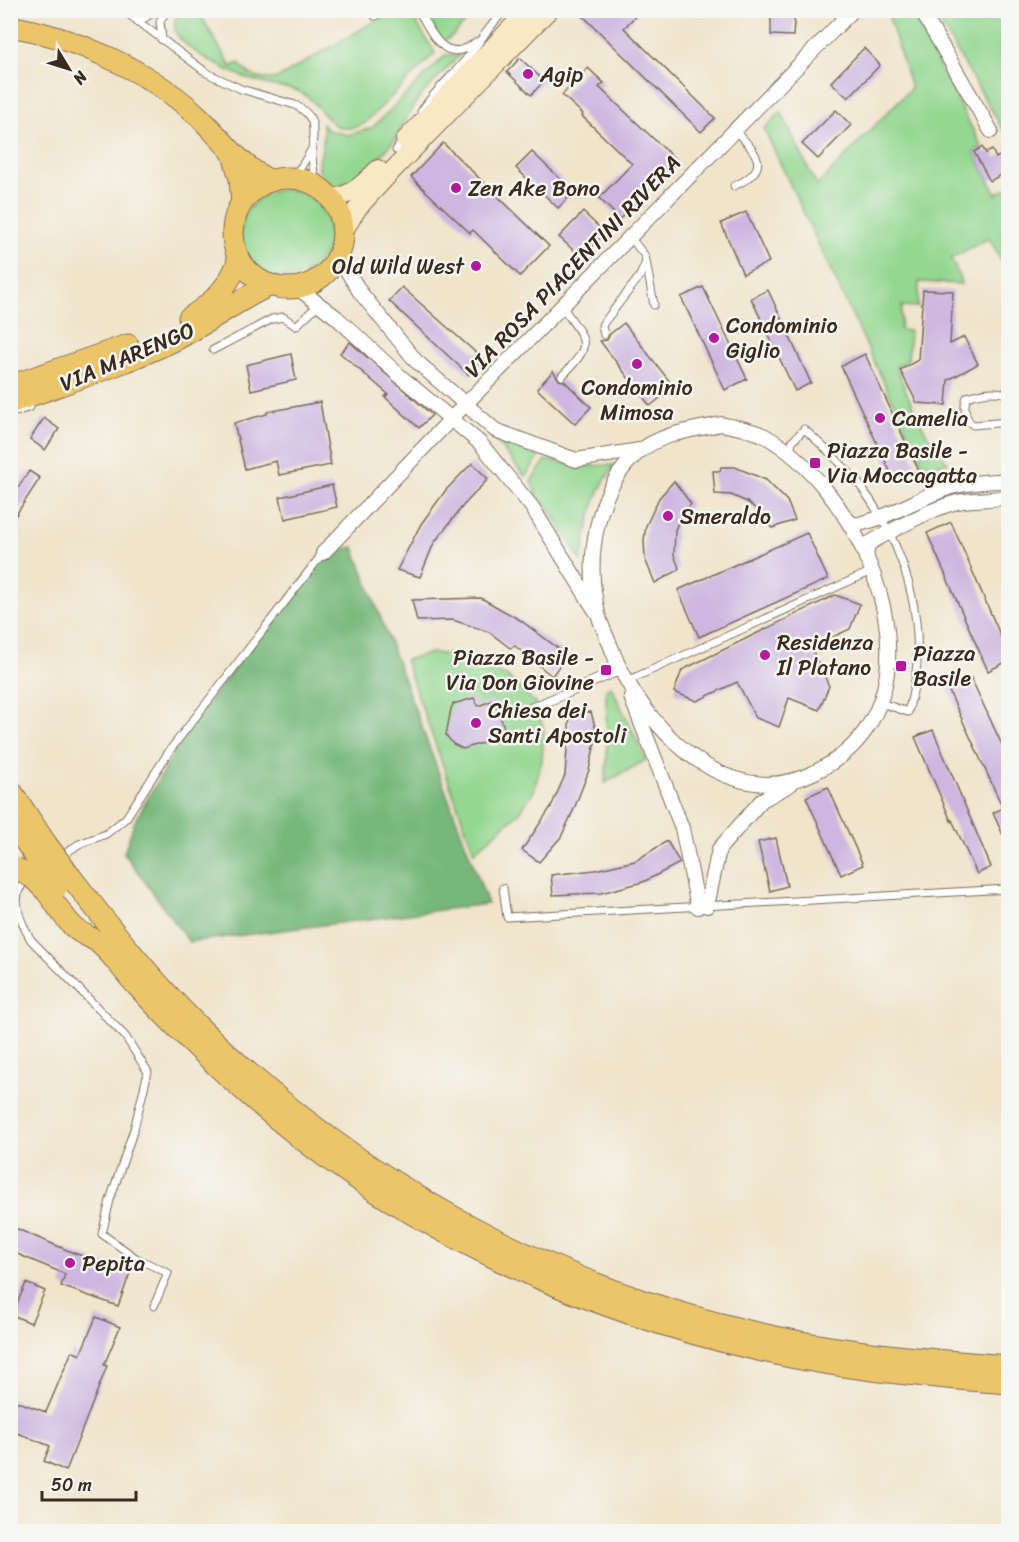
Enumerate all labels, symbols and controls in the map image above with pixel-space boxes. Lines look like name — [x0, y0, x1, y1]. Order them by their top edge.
north arrow — [39, 39, 99, 99]
place label: Agip — [539, 55, 584, 94]
text: N — [65, 64, 96, 92]
marker: Agip — [521, 67, 535, 81]
street label: VIA ROSA PIACENTINI RIVERA — [455, 145, 690, 387]
place label: Zen Ake Bono — [468, 169, 600, 208]
marker: Zen Ake Bono — [449, 181, 463, 195]
place label: Old Wild West — [332, 247, 465, 286]
marker: Old Wild West — [469, 259, 483, 273]
place label: Condominio Giglio — [726, 306, 838, 370]
street label: VIA MARENGO — [54, 310, 201, 402]
marker: Condominio Giglio — [707, 331, 721, 345]
marker: Condominio Mimosa — [630, 357, 644, 371]
place label: Condominio Mimosa — [581, 368, 693, 432]
place label: Camelia — [892, 399, 968, 438]
marker: Camelia — [873, 411, 887, 425]
place label: Piazza Basile - Via Moccagatta — [827, 431, 977, 495]
marker: Piazza Basile - Via Moccagatta — [808, 456, 822, 470]
place label: Smeraldo — [680, 497, 771, 536]
marker: Smeraldo — [661, 509, 675, 523]
place label: Residenza Il Platano — [776, 623, 874, 687]
place label: Piazza Basile — [913, 634, 975, 698]
place label: Piazza Basile - Via Don Giovine — [446, 638, 594, 702]
marker: Residenza Il Platano — [758, 648, 772, 662]
marker: Piazza Basile — [894, 659, 908, 673]
marker: Piazza Basile - Via Don Giovine — [599, 663, 613, 677]
place label: Chiesa dei Santi Apostoli — [488, 691, 627, 755]
marker: Chiesa dei Santi Apostoli — [469, 716, 483, 730]
place label: Pepita — [82, 1244, 145, 1283]
marker: Pepita — [63, 1256, 77, 1270]
scale bar — [42, 1464, 136, 1502]
text: 50 m — [51, 1469, 92, 1501]

